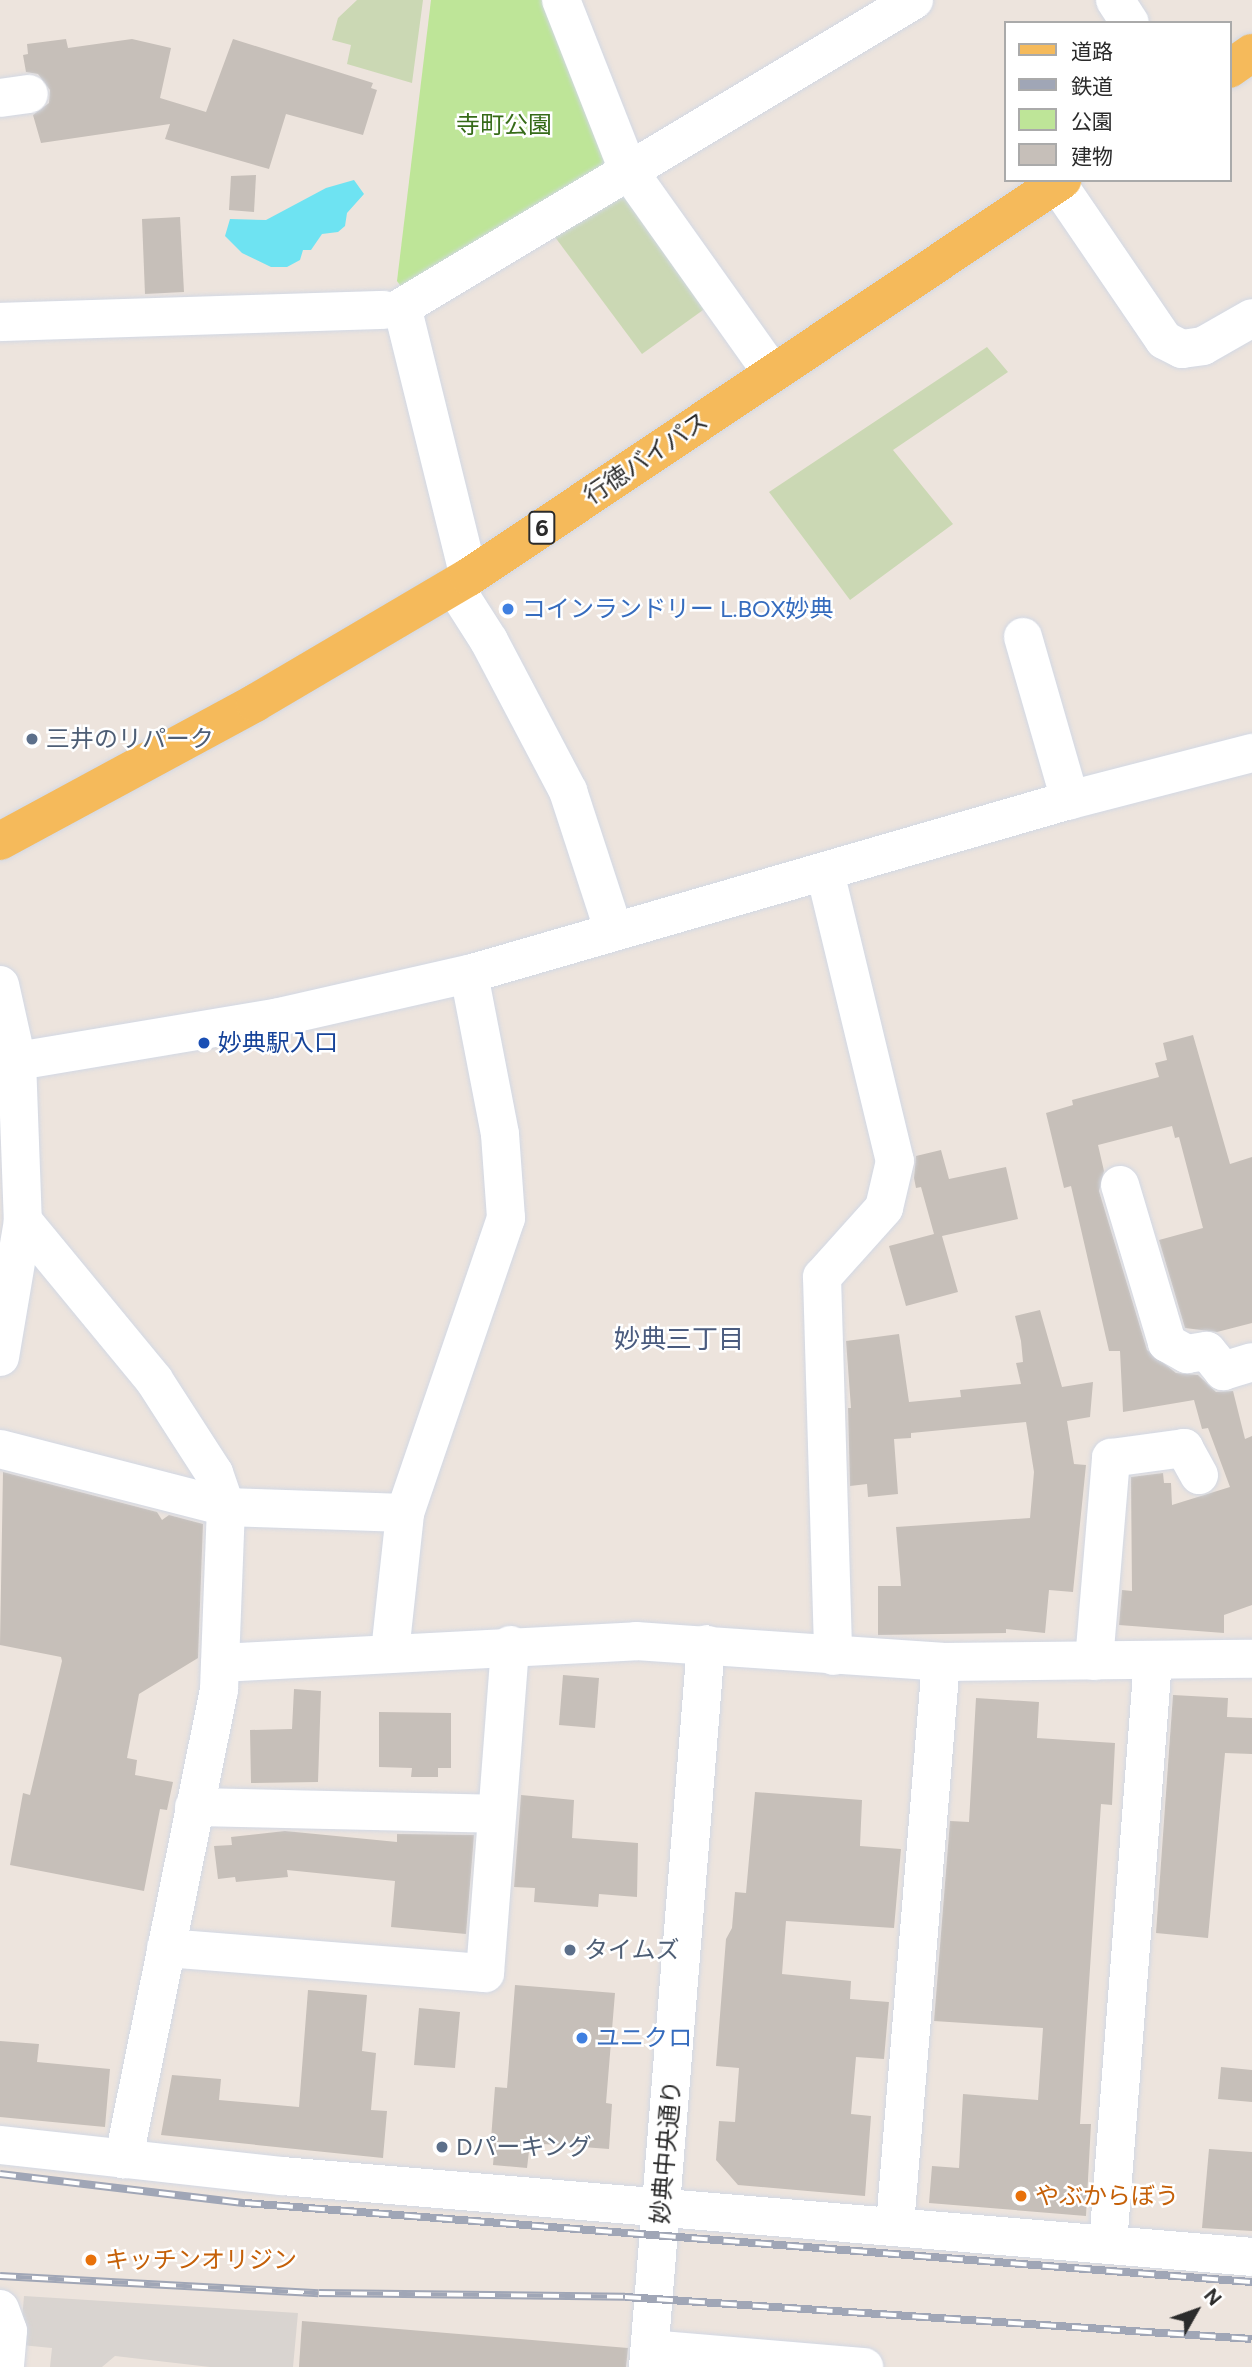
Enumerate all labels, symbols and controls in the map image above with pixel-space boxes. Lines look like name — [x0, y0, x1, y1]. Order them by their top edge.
legend — [1004, 21, 1231, 182]
text: 道路 — [1071, 39, 1113, 64]
text: 鉄道 — [1071, 74, 1113, 99]
text: 公園 — [1071, 109, 1113, 134]
park label: 寺町公園 — [456, 111, 552, 139]
text: 建物 — [1071, 144, 1113, 169]
street label: 行徳バイパス — [578, 406, 714, 510]
road number: 6 — [528, 508, 556, 548]
place label: コインランドリー L.BOX妙典 — [522, 595, 833, 623]
marker: コインランドリー L.BOX妙典 — [500, 601, 516, 617]
place label: 三井のリパーク — [46, 725, 214, 753]
marker: 三井のリパーク — [24, 731, 40, 747]
place label: 妙典駅入口 — [218, 1029, 338, 1057]
marker: 妙典駅入口 — [196, 1035, 212, 1051]
district label: 妙典三丁目 — [614, 1324, 744, 1356]
place label: タイムズ — [584, 1936, 680, 1964]
marker: タイムズ — [562, 1942, 578, 1958]
place label: ユニクロ — [596, 2024, 692, 2052]
marker: ユニクロ — [574, 2030, 590, 2046]
street label: 妙典中央通り — [645, 2079, 687, 2225]
place label: Dパーキング — [456, 2133, 593, 2161]
marker: Dパーキング — [434, 2139, 450, 2155]
place label: やぶからぼう — [1035, 2182, 1179, 2210]
marker: やぶからぼう — [1013, 2188, 1029, 2204]
place label: キッチンオリジン — [105, 2246, 297, 2274]
marker: キッチンオリジン — [83, 2252, 99, 2268]
north arrow — [1161, 2276, 1231, 2346]
text: N — [1199, 2284, 1226, 2310]

